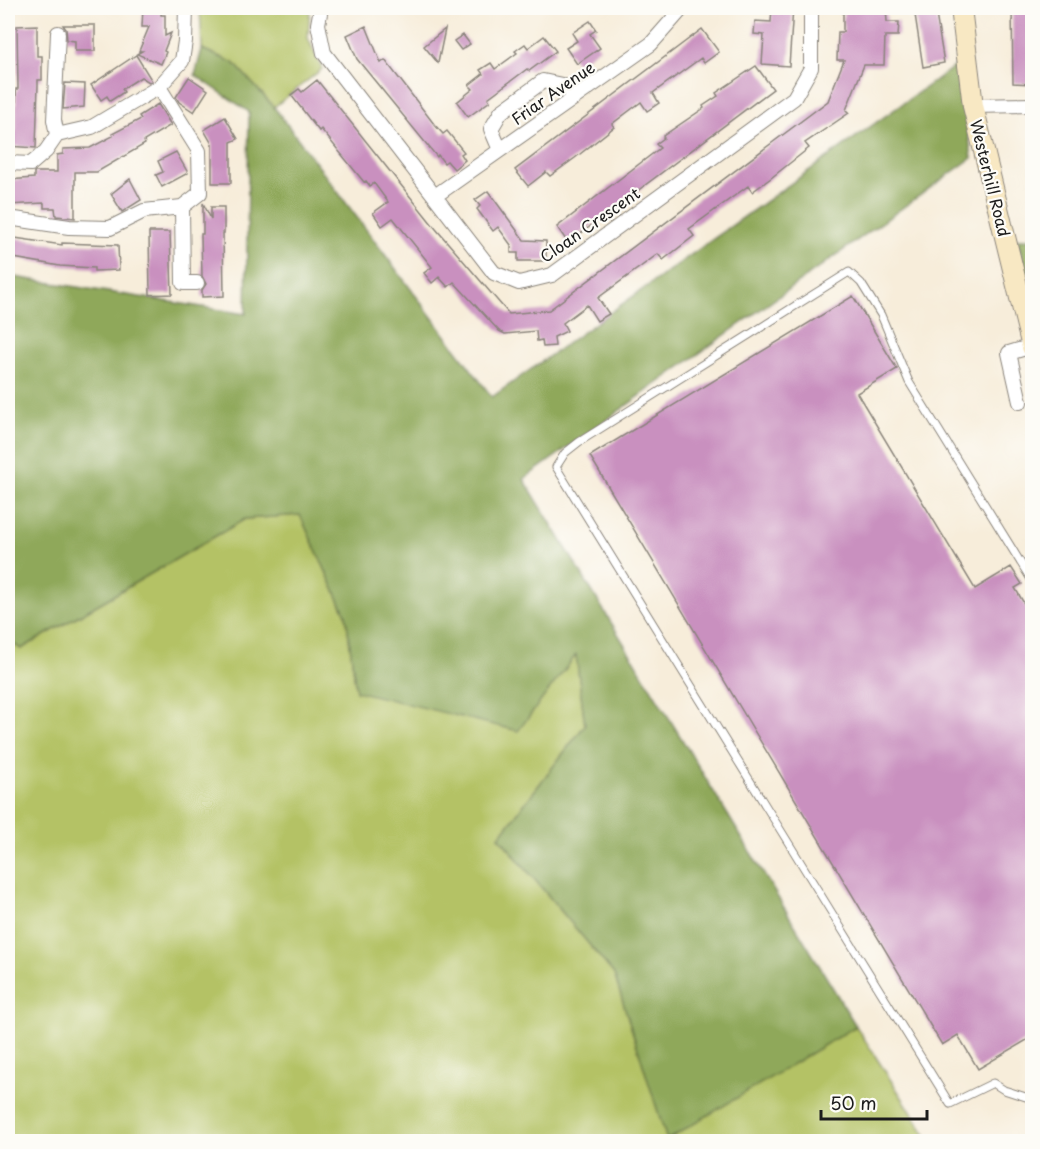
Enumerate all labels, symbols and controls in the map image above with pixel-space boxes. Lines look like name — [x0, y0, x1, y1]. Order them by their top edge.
street label: Friar Avenue — [506, 54, 599, 130]
street label: Westerhill Road — [965, 117, 1017, 239]
street label: Cloan Crescent — [534, 180, 645, 268]
scale bar — [821, 1083, 928, 1121]
text: 50 m — [830, 1089, 877, 1116]

